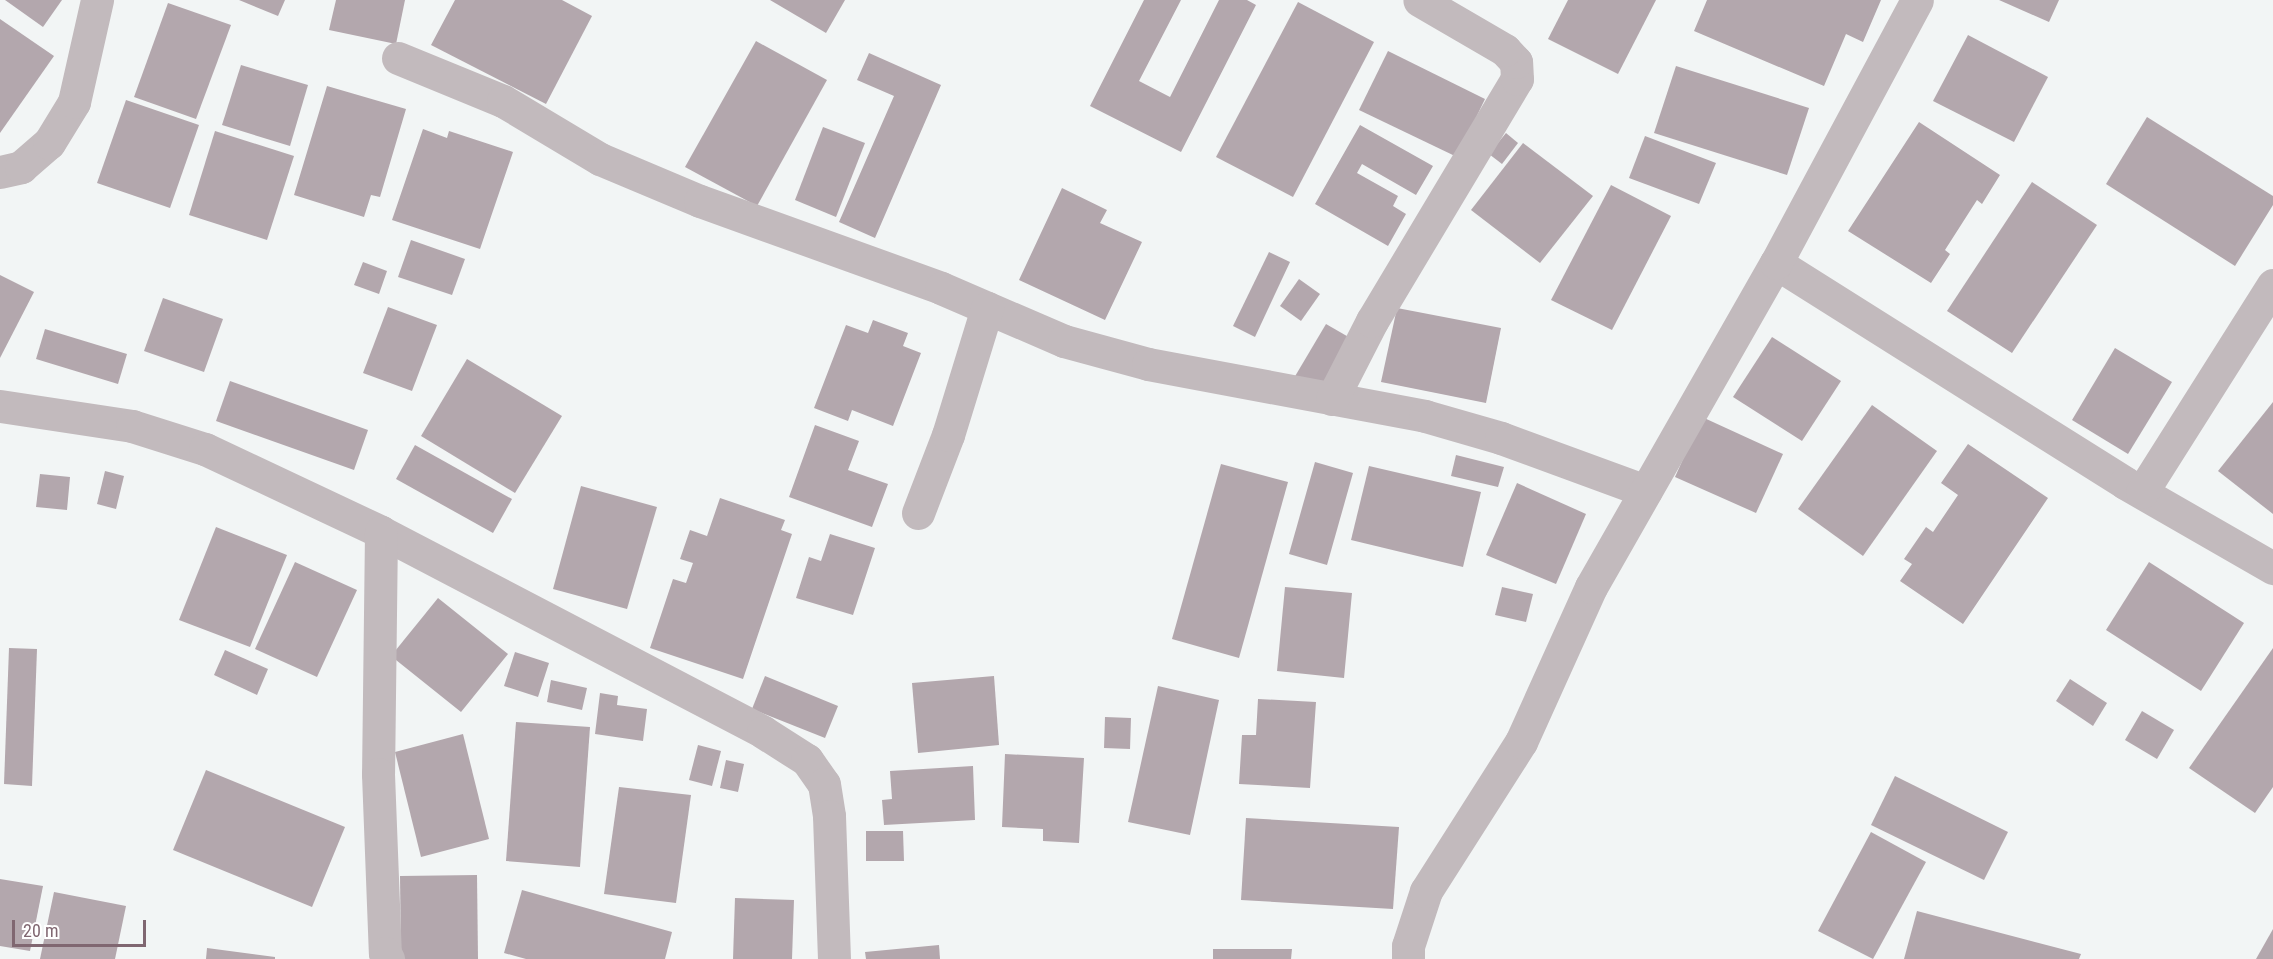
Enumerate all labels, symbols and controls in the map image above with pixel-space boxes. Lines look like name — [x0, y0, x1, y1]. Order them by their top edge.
scale bar — [15, 908, 148, 946]
text: 20 m — [23, 920, 58, 941]

